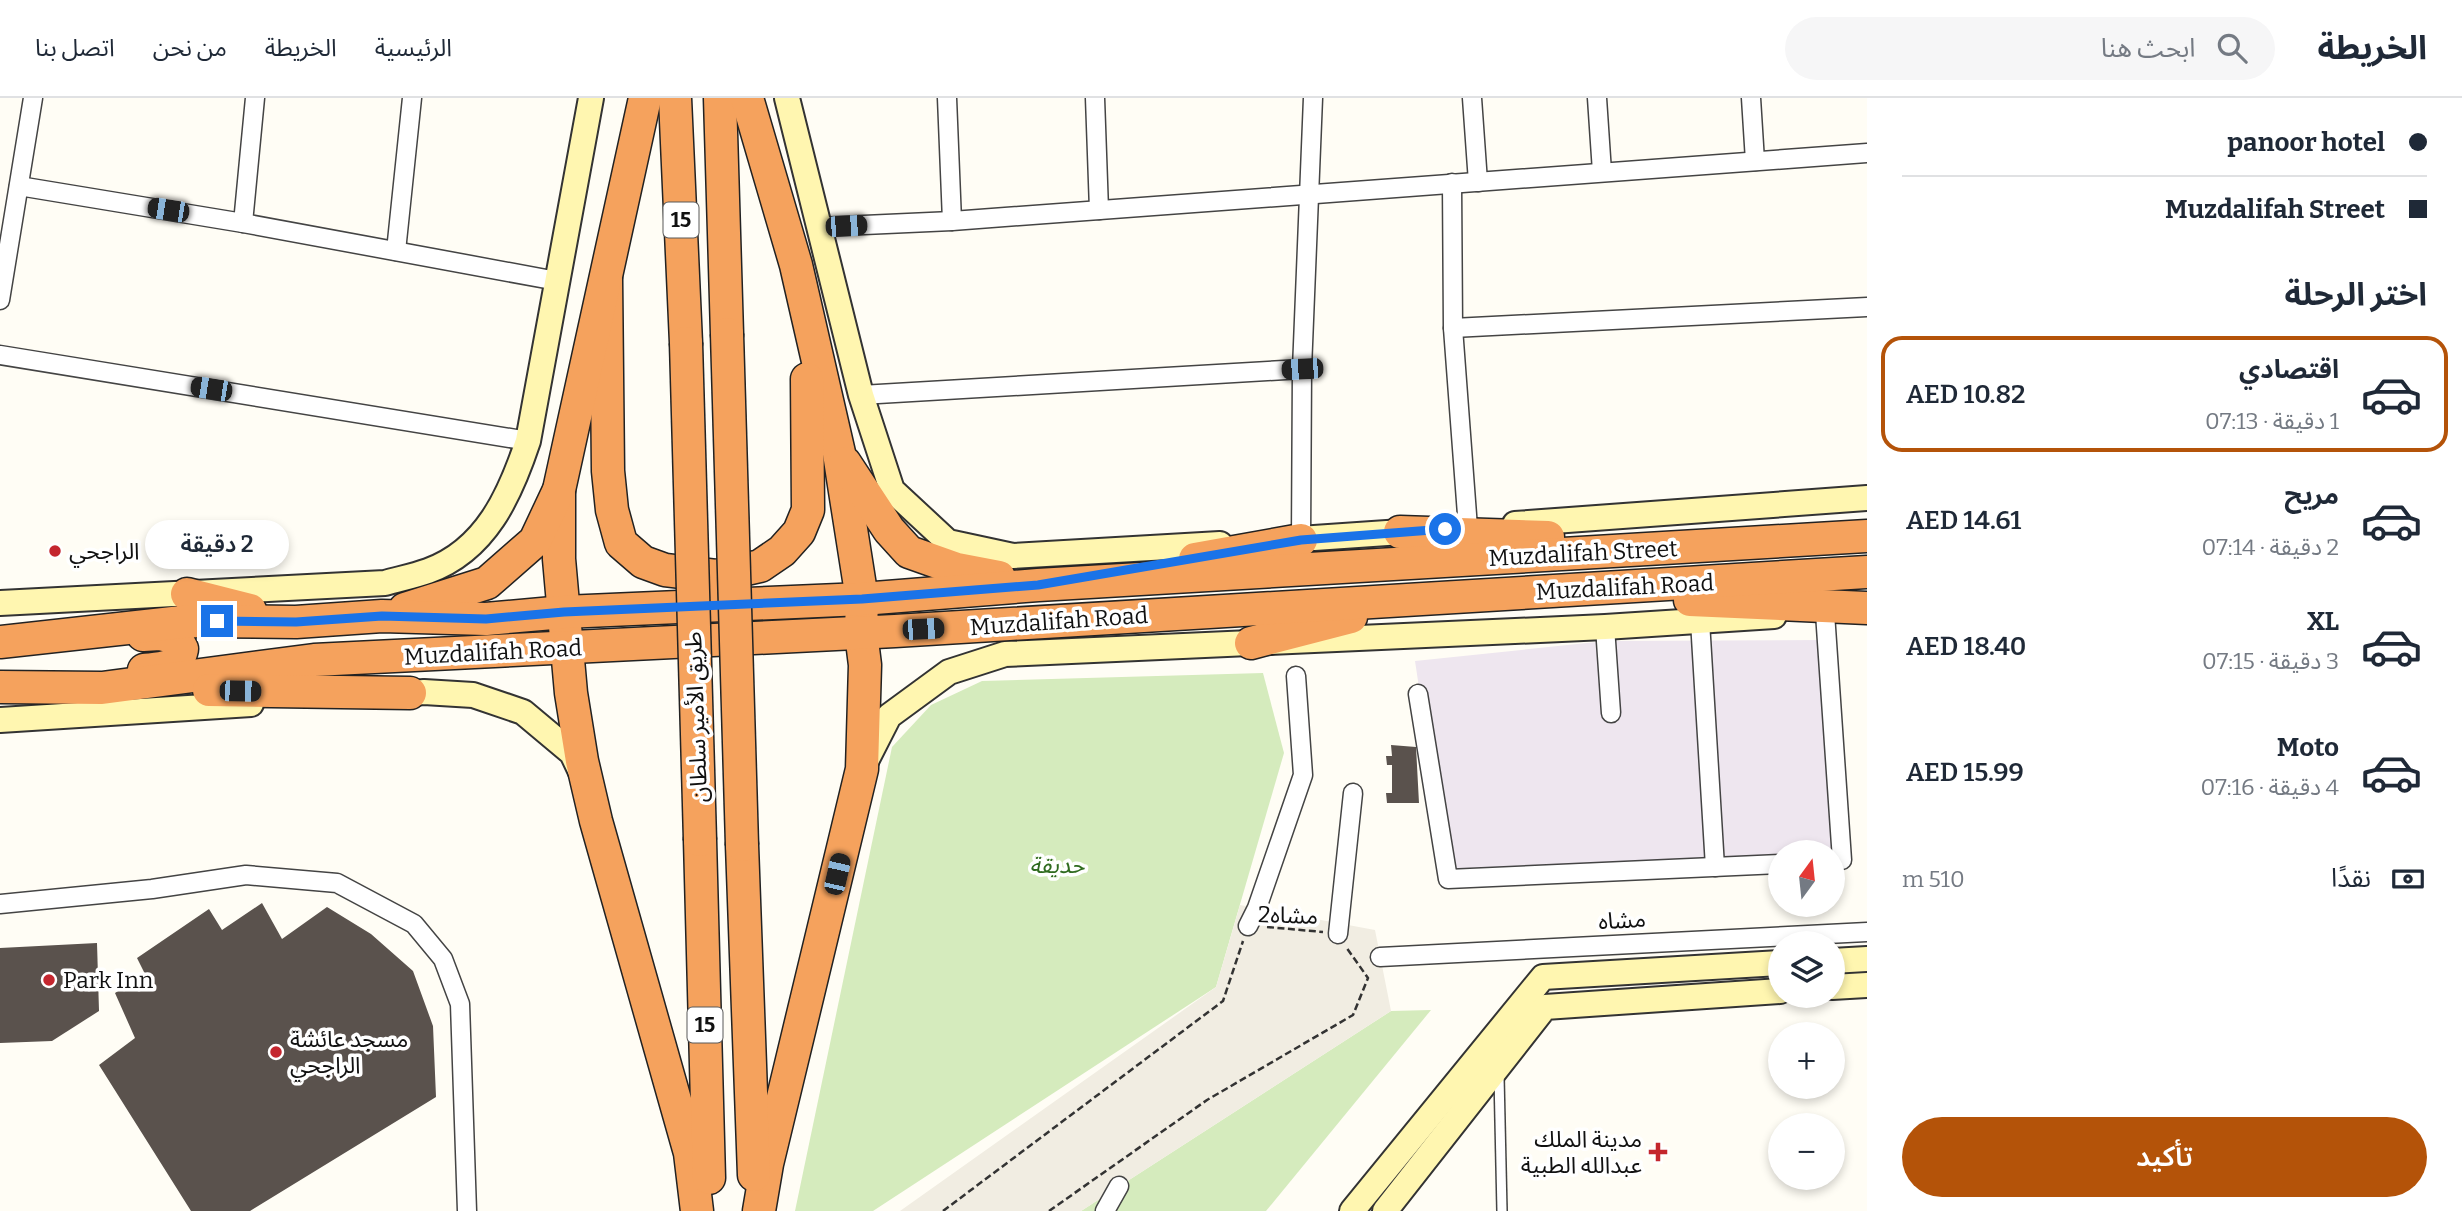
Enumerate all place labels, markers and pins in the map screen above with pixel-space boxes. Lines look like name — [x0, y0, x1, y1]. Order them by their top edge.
place label: الراجحي — [69, 537, 140, 568]
marker: الراجحي — [47, 543, 63, 559]
place label: Park Inn — [63, 966, 154, 994]
marker: Park Inn — [41, 972, 57, 988]
place label: مسجد عائشة الراجحي — [290, 1025, 408, 1082]
marker: مسجد عائشة الراجحي — [268, 1044, 284, 1060]
place label: مدينة الملك عبدالله الطبية — [1521, 1125, 1642, 1179]
marker: مدينة الملك عبدالله الطبية — [1648, 1142, 1668, 1162]

